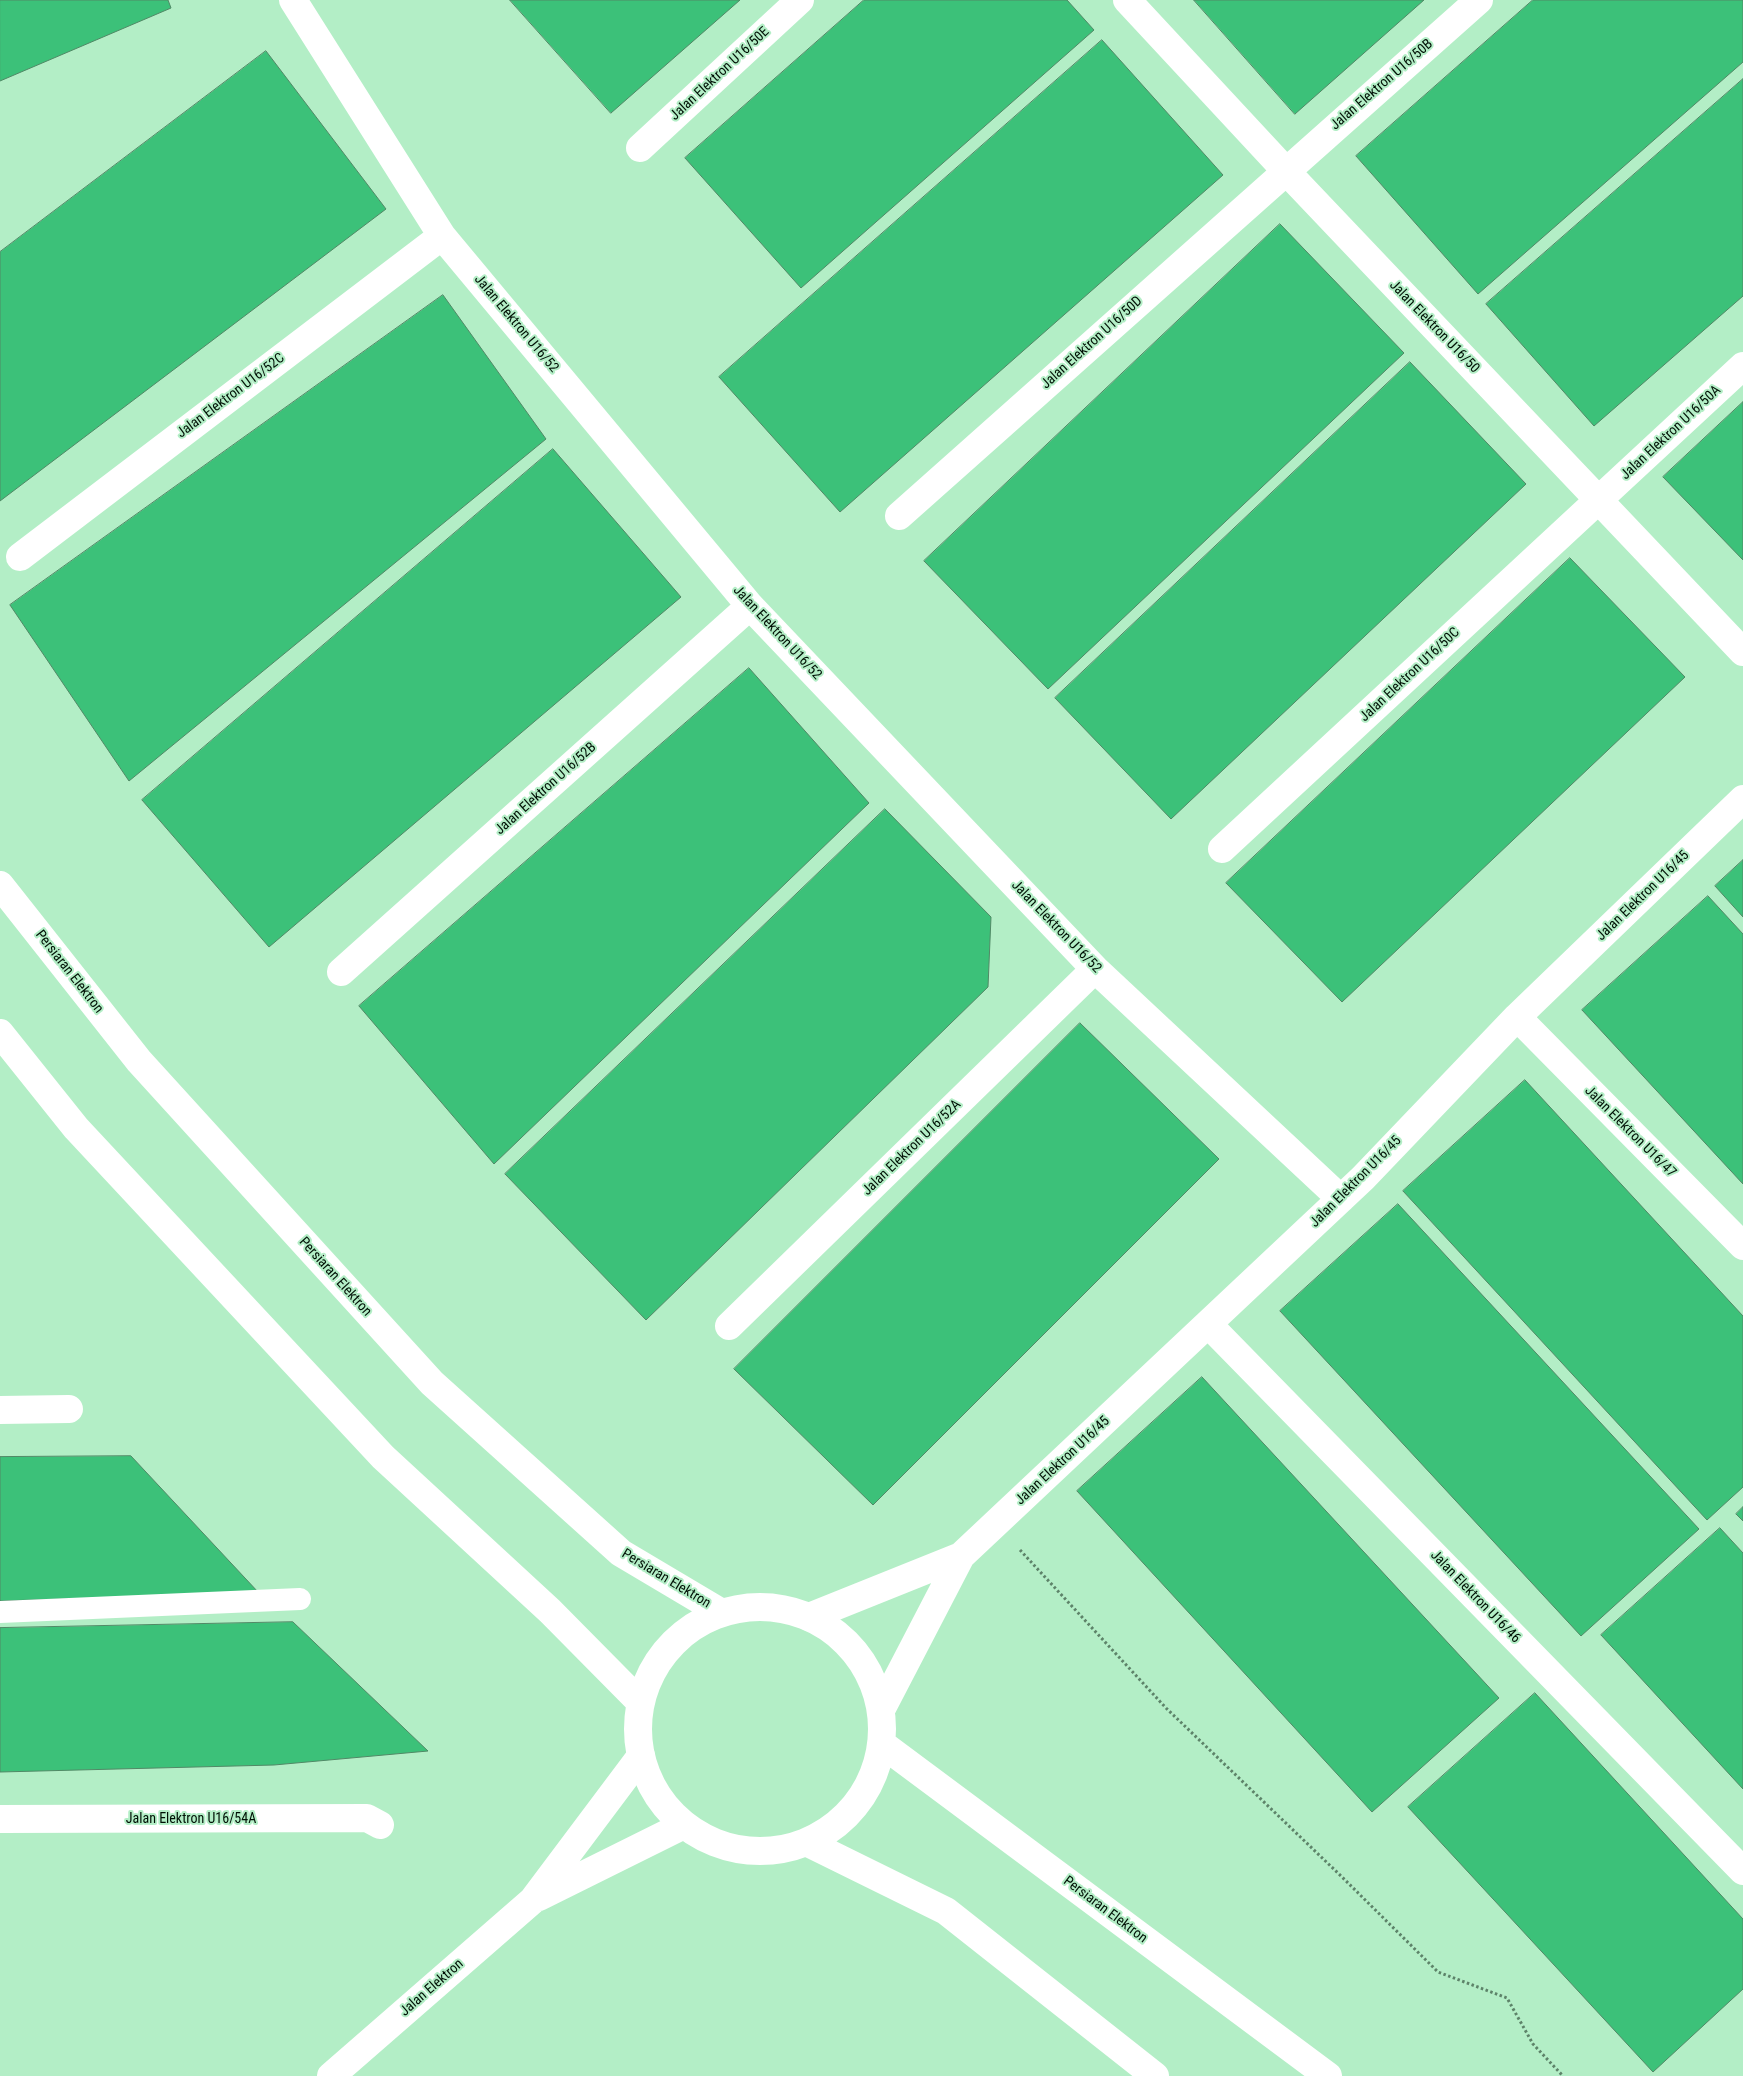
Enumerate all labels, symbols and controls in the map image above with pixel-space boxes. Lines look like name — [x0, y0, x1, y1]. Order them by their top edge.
street label: Jalan Elektron U16/50E — [667, 24, 773, 124]
street label: Jalan Elektron U16/50B — [1327, 36, 1437, 134]
street label: Jalan Elektron U16/52 — [470, 272, 562, 376]
street label: Jalan Elektron U16/50 — [1385, 277, 1483, 377]
street label: Jalan Elektron U16/50D — [1038, 293, 1146, 393]
street label: Jalan Elektron U16/52C — [174, 350, 288, 442]
street label: Jalan Elektron U16/50A — [1618, 382, 1724, 484]
street label: Jalan Elektron U16/52 — [729, 583, 825, 683]
street label: Jalan Elektron U16/50C — [1357, 624, 1463, 726]
street label: Jalan Elektron U16/52B — [492, 739, 600, 839]
street label: Jalan Elektron U16/45 — [1593, 847, 1693, 945]
street label: Jalan Elektron U16/52 — [1007, 877, 1105, 977]
street label: Persiaran Elektron — [31, 927, 107, 1017]
street label: Jalan Elektron U16/47 — [1581, 1083, 1679, 1181]
street label: Jalan Elektron U16/52A — [859, 1097, 965, 1199]
street label: Jalan Elektron U16/45 — [1307, 1133, 1405, 1231]
street label: Persiaran Elektron — [295, 1234, 375, 1320]
street label: Jalan Elektron U16/45 — [1013, 1413, 1113, 1509]
street label: Persiaran Elektron — [619, 1546, 713, 1612]
street label: Jalan Elektron U16/46 — [1426, 1547, 1524, 1647]
street label: Jalan Elektron U16/54A — [126, 1811, 256, 1827]
street label: Persiaran Elektron — [1060, 1873, 1150, 1947]
street label: Jalan Elektron — [397, 1956, 467, 2020]

